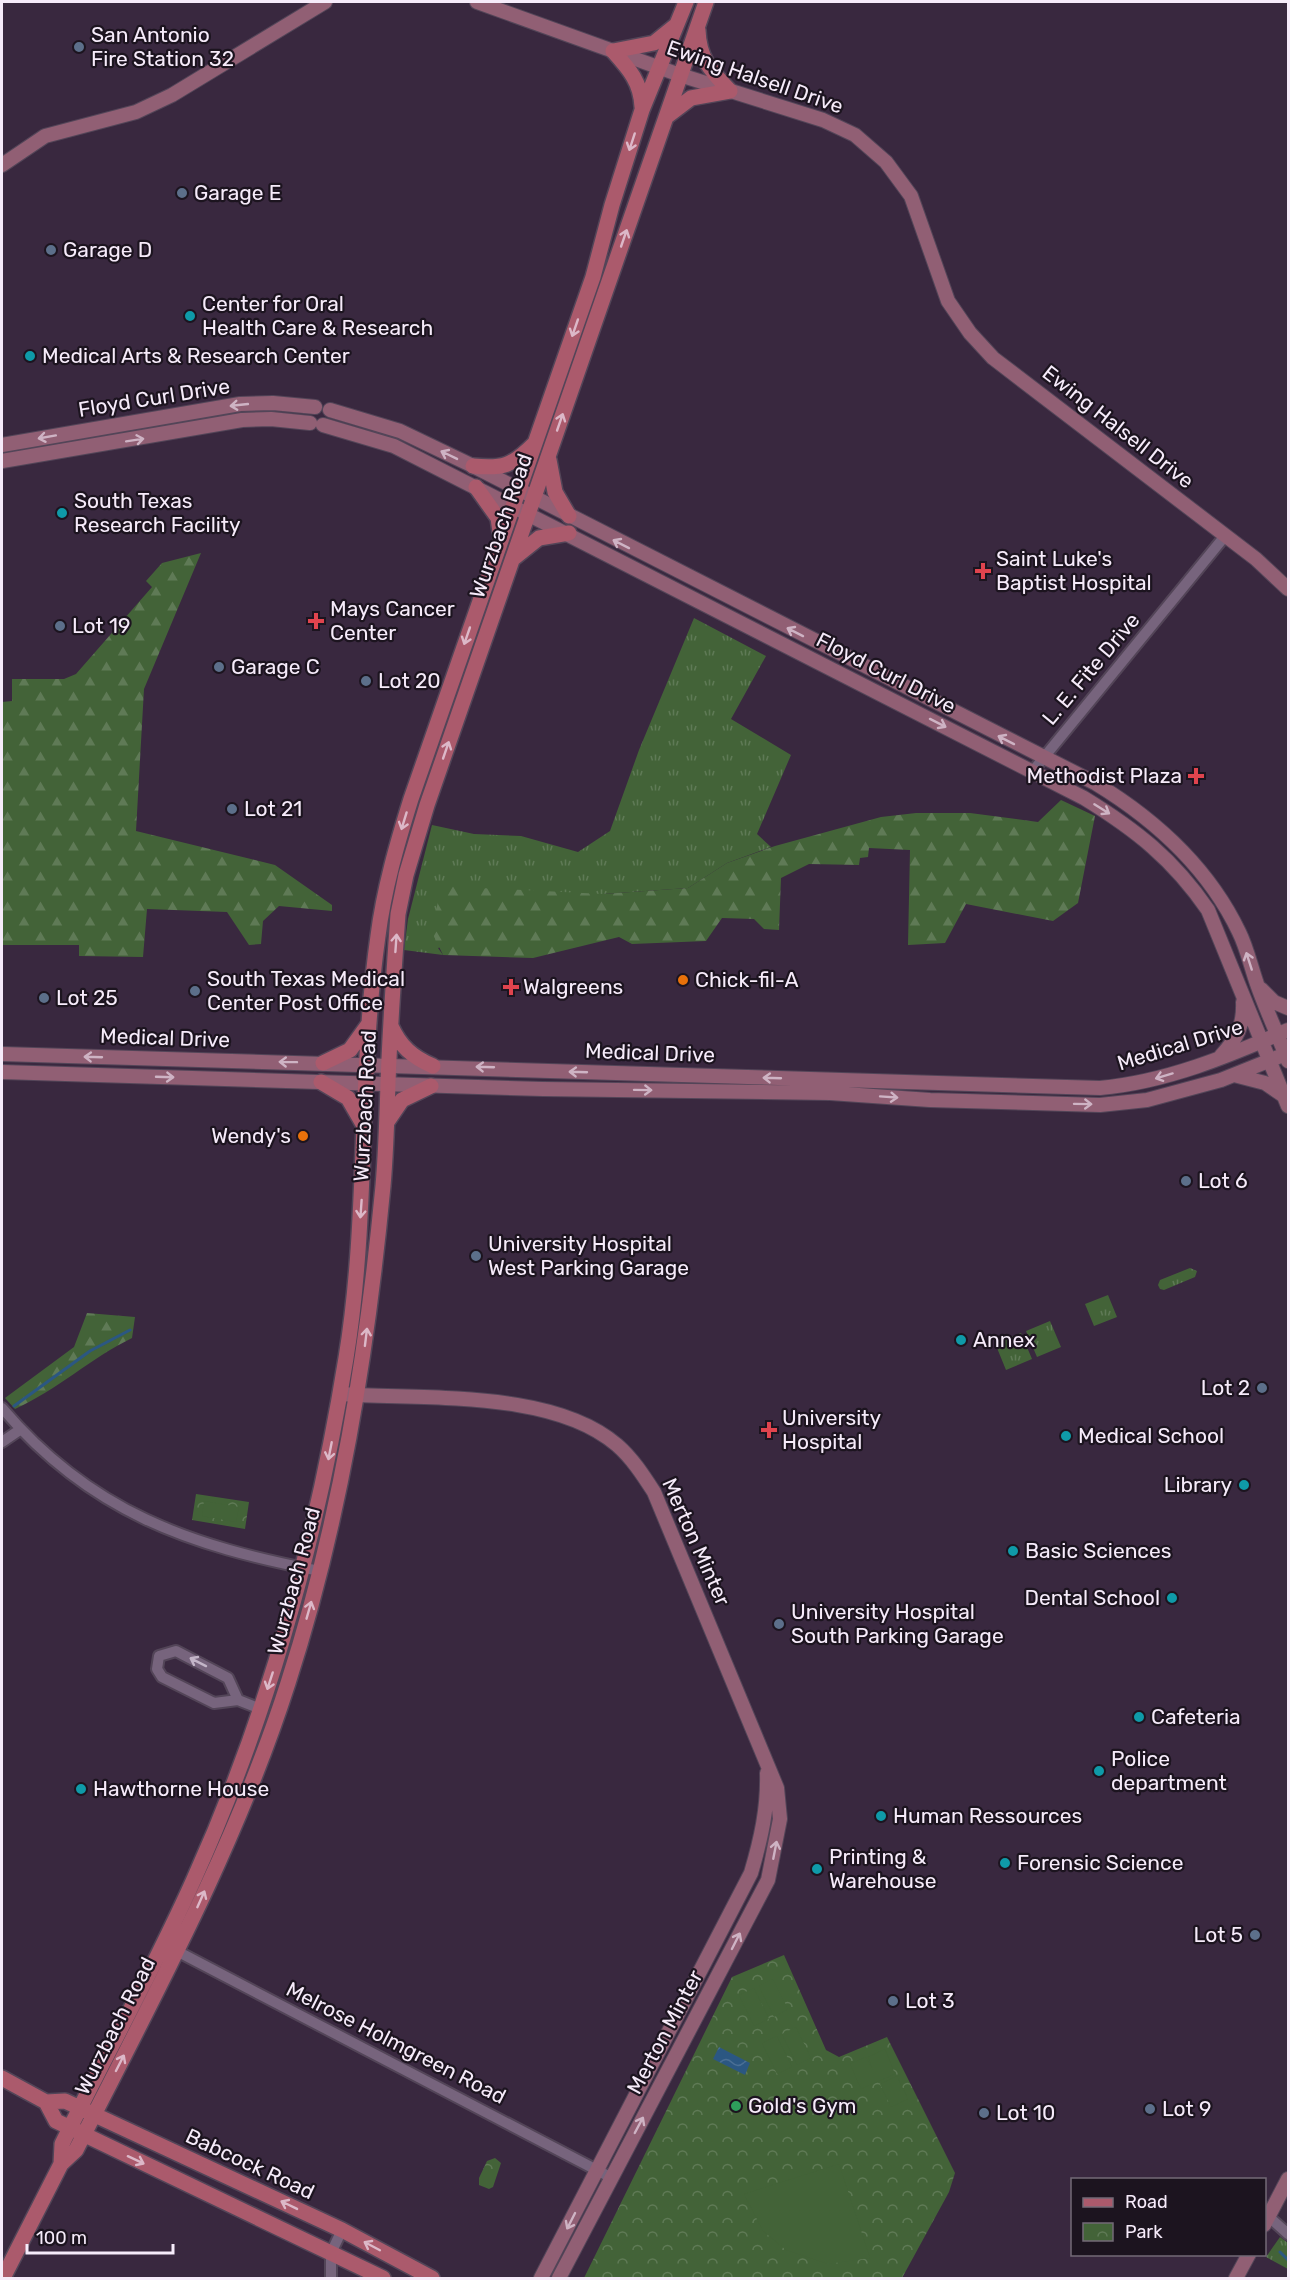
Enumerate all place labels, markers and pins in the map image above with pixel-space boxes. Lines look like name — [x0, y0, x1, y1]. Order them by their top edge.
place label: San Antonio Fire Station 32 — [91, 22, 234, 71]
marker: San Antonio Fire Station 32 — [72, 40, 86, 54]
place label: Garage E — [194, 180, 281, 205]
marker: Garage E — [175, 186, 189, 200]
place label: Garage D — [63, 237, 152, 262]
marker: Garage D — [44, 243, 58, 257]
place label: Center for Oral Health Care & Research — [202, 291, 433, 340]
marker: Center for Oral Health Care & Research — [183, 309, 197, 323]
place label: Medical Arts & Research Center — [42, 343, 350, 368]
marker: Medical Arts & Research Center — [23, 349, 37, 363]
place label: South Texas Research Facility — [74, 488, 241, 537]
marker: South Texas Research Facility — [55, 506, 69, 520]
place label: Saint Luke's Baptist Hospital — [996, 546, 1152, 595]
marker: Saint Luke's Baptist Hospital — [974, 562, 992, 580]
place label: Mays Cancer Center — [330, 596, 455, 645]
marker: Mays Cancer Center — [307, 612, 325, 630]
place label: Lot 19 — [72, 613, 130, 638]
marker: Lot 19 — [53, 619, 67, 633]
place label: Garage C — [231, 654, 320, 679]
marker: Garage C — [212, 660, 226, 674]
place label: Lot 20 — [378, 668, 441, 693]
marker: Lot 20 — [359, 674, 373, 688]
place label: Methodist Plaza — [1026, 763, 1182, 788]
marker: Methodist Plaza — [1187, 767, 1205, 785]
place label: Lot 21 — [244, 796, 302, 821]
marker: Lot 21 — [225, 802, 239, 816]
place label: South Texas Medical Center Post Office — [207, 966, 405, 1015]
place label: Chick-fil-A — [695, 967, 799, 992]
marker: Chick-fil-A — [676, 973, 690, 987]
place label: Walgreens — [523, 974, 623, 999]
marker: Walgreens — [504, 980, 518, 994]
marker: South Texas Medical Center Post Office — [188, 984, 202, 998]
place label: Lot 25 — [56, 985, 118, 1010]
marker: Lot 25 — [37, 991, 51, 1005]
place label: Wendy's — [211, 1123, 291, 1148]
marker: Wendy's — [296, 1129, 310, 1143]
place label: Lot 6 — [1198, 1168, 1248, 1193]
marker: Lot 6 — [1179, 1174, 1193, 1188]
place label: University Hospital West Parking Garage — [488, 1231, 689, 1280]
marker: University Hospital West Parking Garage — [469, 1249, 483, 1263]
place label: Annex — [973, 1327, 1035, 1352]
marker: Annex — [954, 1333, 968, 1347]
place label: Lot 2 — [1201, 1375, 1250, 1400]
marker: Lot 2 — [1255, 1381, 1269, 1395]
place label: University Hospital — [782, 1405, 882, 1454]
marker: University Hospital — [760, 1421, 778, 1439]
place label: Medical School — [1078, 1423, 1224, 1448]
marker: Medical School — [1059, 1429, 1073, 1443]
place label: Library — [1164, 1472, 1232, 1497]
marker: Library — [1237, 1478, 1251, 1492]
place label: Basic Sciences — [1025, 1538, 1171, 1563]
marker: Basic Sciences — [1006, 1544, 1020, 1558]
place label: Dental School — [1024, 1585, 1160, 1610]
marker: Dental School — [1165, 1591, 1179, 1605]
place label: University Hospital South Parking Garage — [791, 1599, 1004, 1648]
marker: University Hospital South Parking Garage — [772, 1617, 786, 1631]
place label: Cafeteria — [1151, 1704, 1241, 1729]
marker: Cafeteria — [1132, 1710, 1146, 1724]
place label: Police department — [1111, 1746, 1227, 1795]
marker: Police department — [1092, 1764, 1106, 1778]
place label: Hawthorne House — [93, 1776, 269, 1801]
marker: Hawthorne House — [74, 1782, 88, 1796]
place label: Human Ressources — [893, 1803, 1082, 1828]
marker: Human Ressources — [874, 1809, 888, 1823]
place label: Printing & Warehouse — [829, 1844, 936, 1893]
place label: Forensic Science — [1017, 1850, 1183, 1875]
marker: Forensic Science — [998, 1856, 1012, 1870]
marker: Printing & Warehouse — [810, 1862, 824, 1876]
place label: Lot 5 — [1194, 1922, 1243, 1947]
marker: Lot 5 — [1248, 1928, 1262, 1942]
place label: Lot 3 — [905, 1988, 955, 2013]
marker: Lot 3 — [886, 1994, 900, 2008]
place label: Gold's Gym — [748, 2093, 857, 2118]
place label: Lot 9 — [1162, 2096, 1211, 2121]
marker: Gold's Gym — [729, 2099, 743, 2113]
place label: Lot 10 — [996, 2100, 1055, 2125]
marker: Lot 9 — [1143, 2102, 1157, 2116]
marker: Lot 10 — [977, 2106, 991, 2120]

